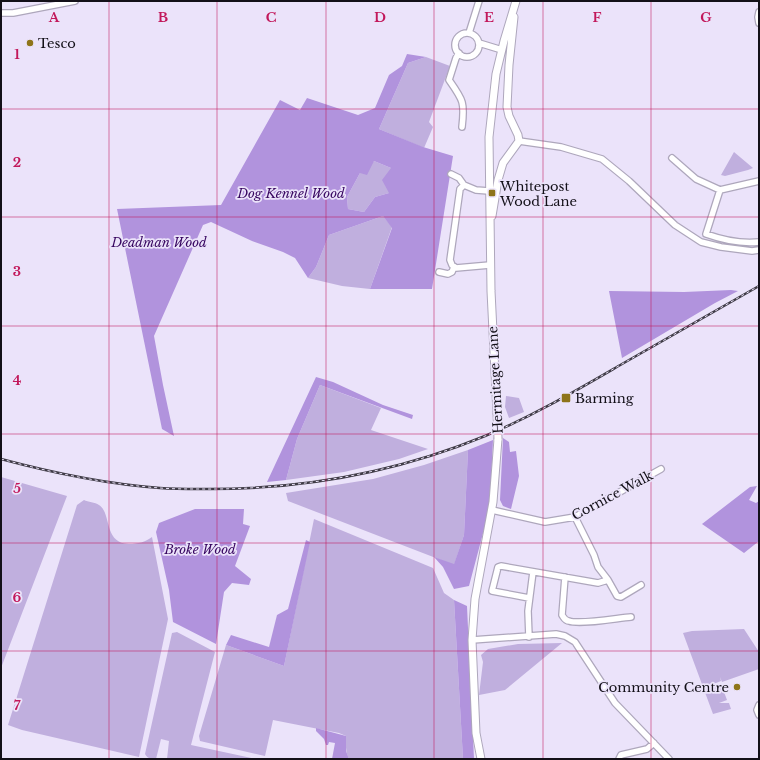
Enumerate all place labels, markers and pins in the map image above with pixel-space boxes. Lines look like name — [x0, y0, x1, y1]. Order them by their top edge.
place label: Tesco — [38, 35, 76, 52]
marker: Tesco — [25, 38, 35, 48]
place label: Whitepost Wood Lane — [499, 178, 577, 210]
marker: Whitepost Wood Lane — [487, 188, 497, 198]
place label: Barming — [575, 390, 634, 407]
marker: Barming — [560, 392, 572, 404]
place label: Community Centre — [598, 679, 729, 696]
marker: Community Centre — [732, 682, 742, 692]

